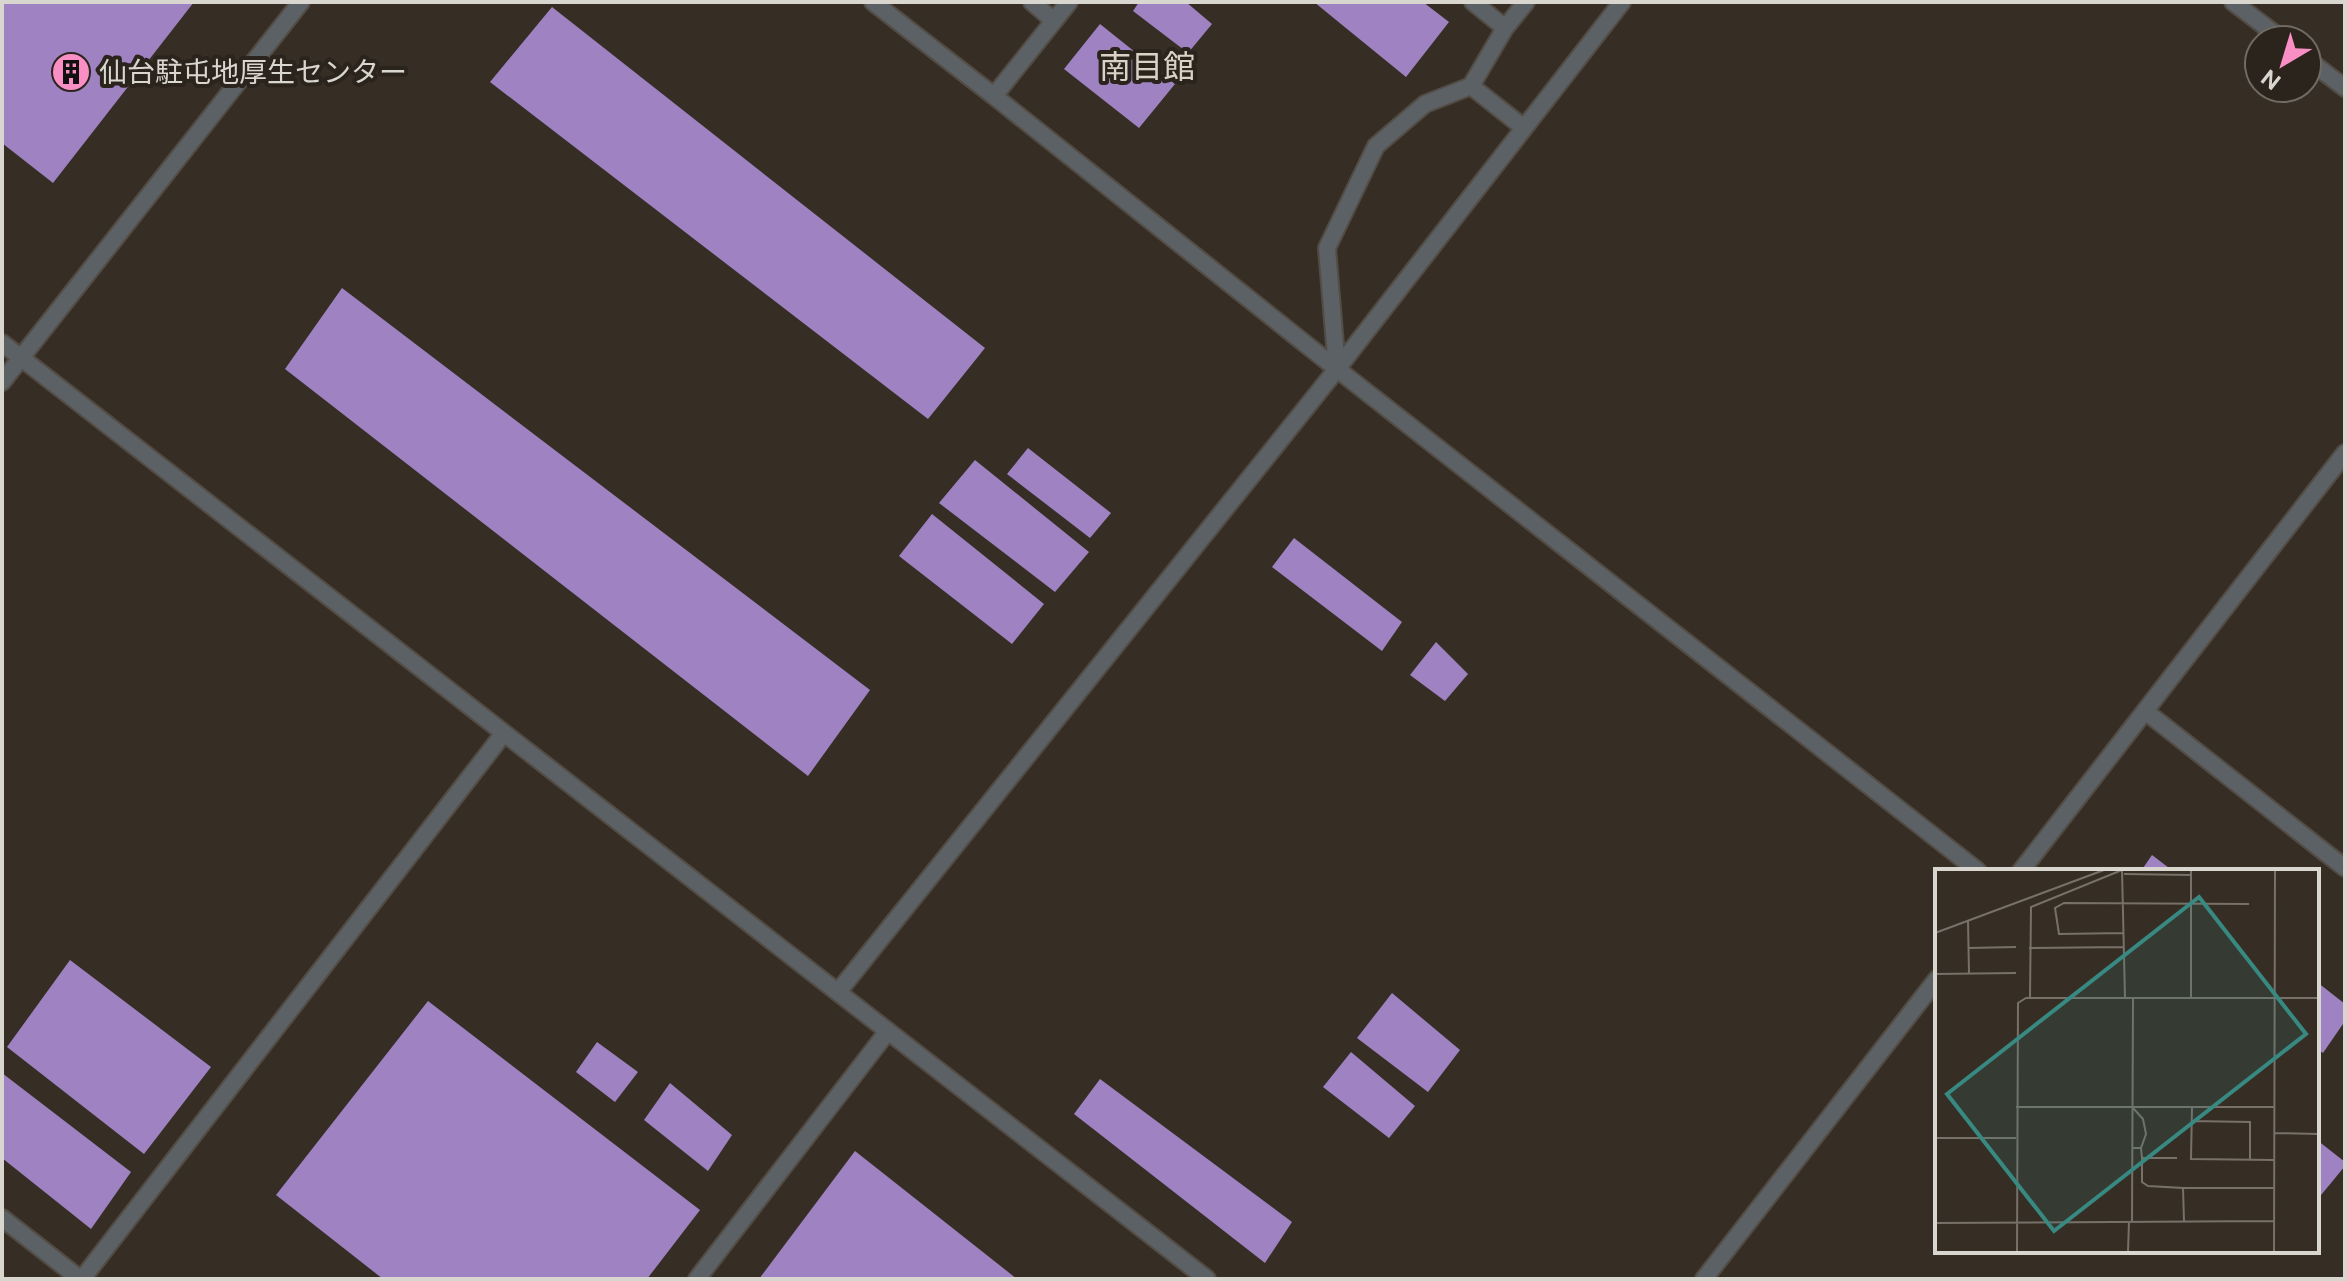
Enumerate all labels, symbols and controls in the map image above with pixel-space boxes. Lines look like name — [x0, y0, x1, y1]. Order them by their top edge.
north arrow — [2243, 24, 2323, 104]
district label: 南目館 — [1099, 48, 1195, 85]
building icon: 仙台駐屯地厚生センター — [50, 51, 92, 93]
place label: 仙台駐屯地厚生センター — [99, 55, 407, 88]
text: N — [2256, 64, 2285, 95]
inset map — [1935, 869, 2319, 1253]

